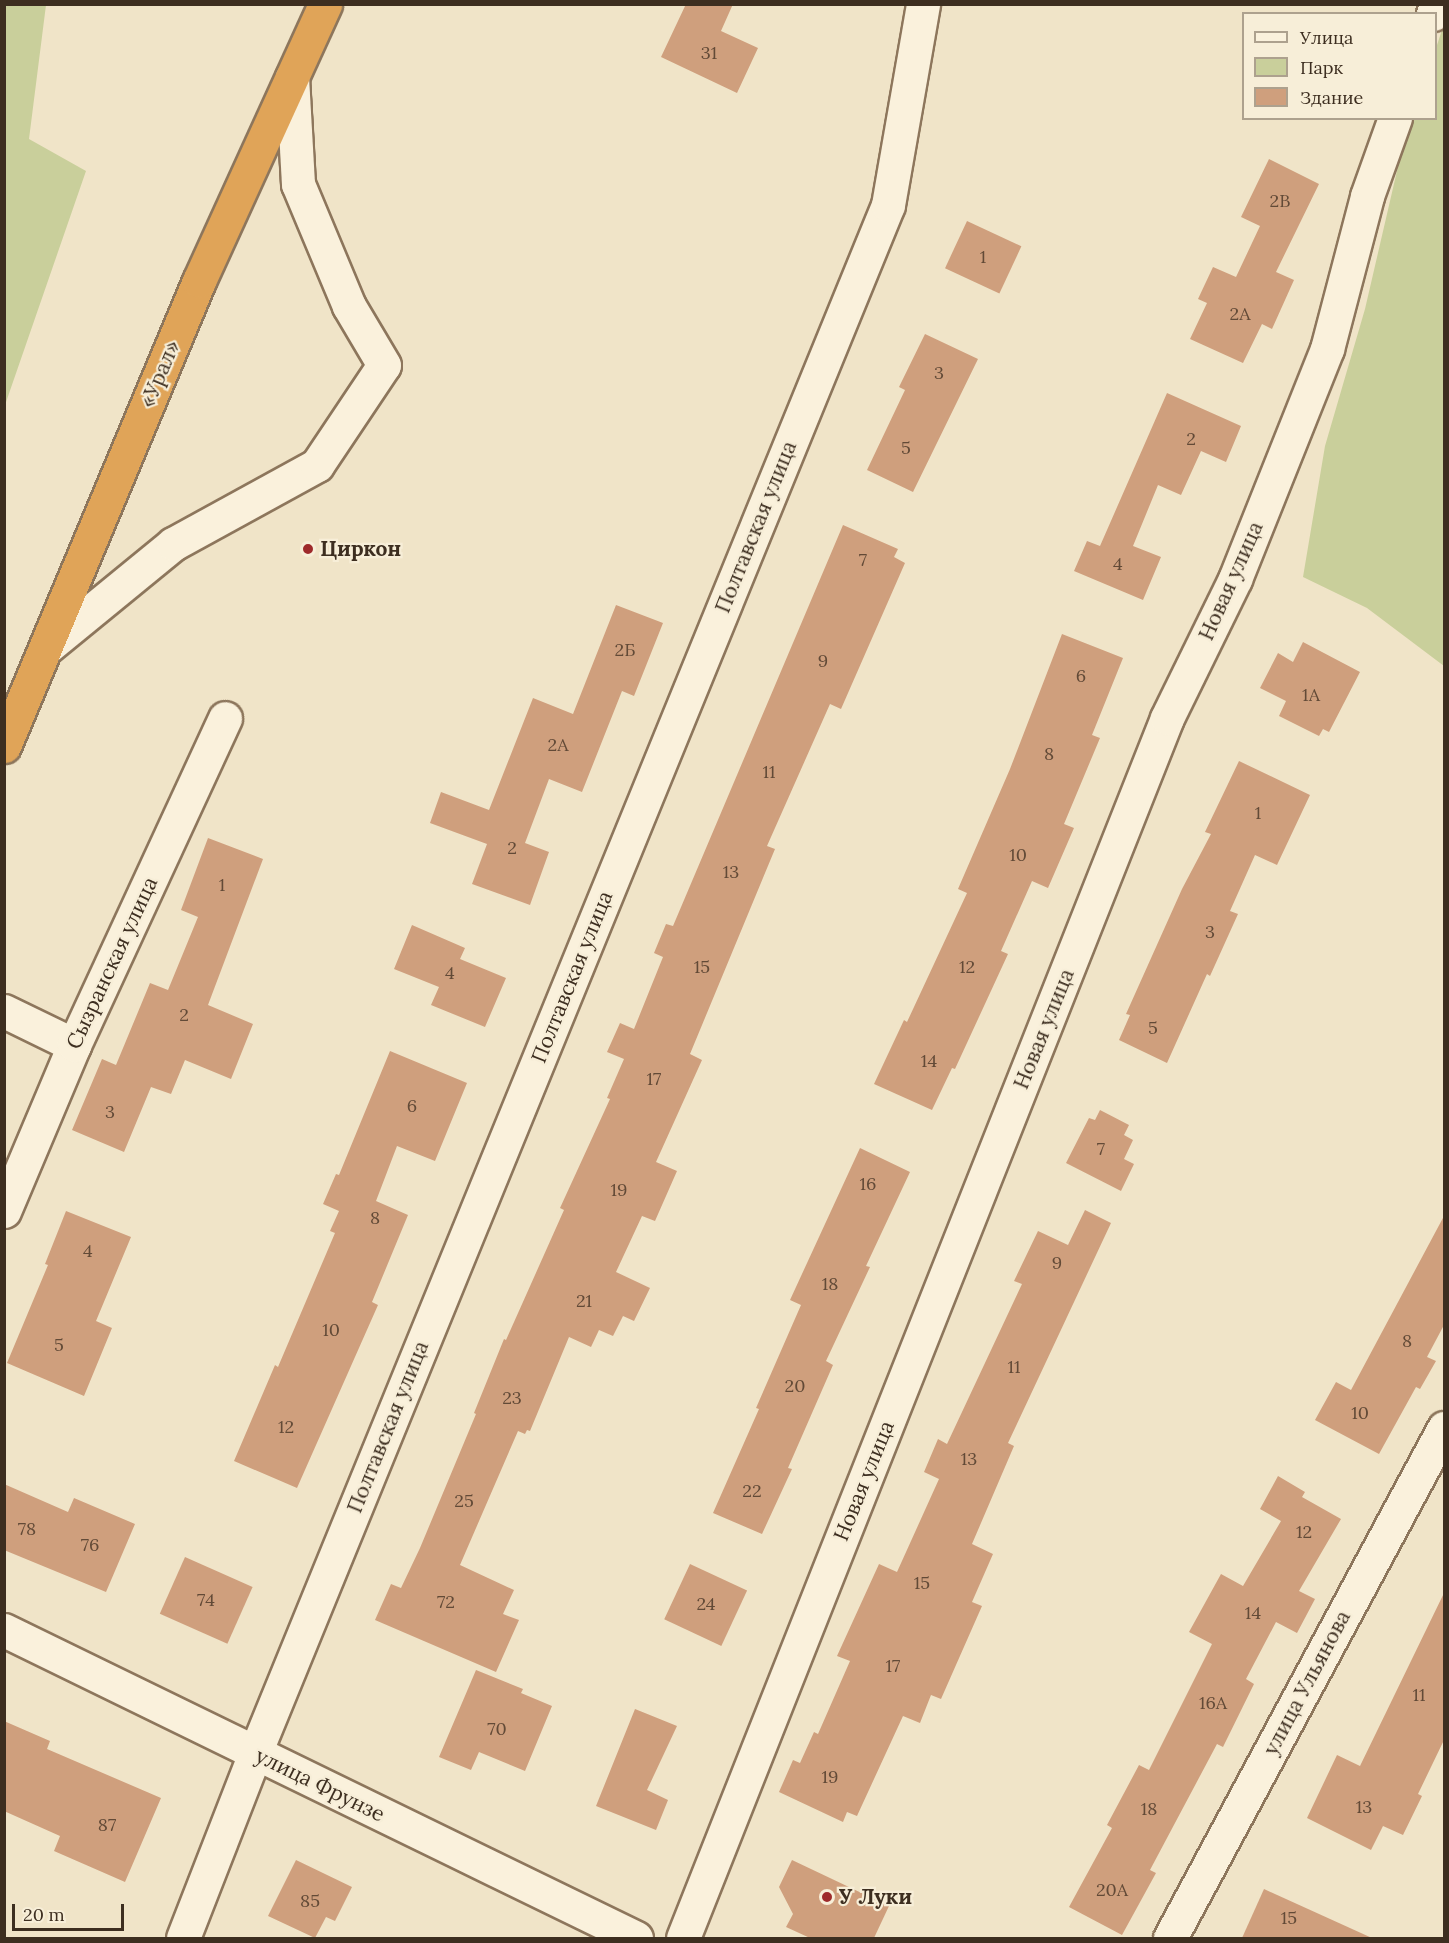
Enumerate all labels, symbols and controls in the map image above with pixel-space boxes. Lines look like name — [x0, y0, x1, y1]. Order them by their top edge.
legend — [1242, 12, 1437, 120]
text: Улица — [1300, 26, 1353, 49]
house number: 31 — [701, 42, 717, 64]
text: Парк — [1300, 56, 1343, 79]
text: Здание — [1300, 86, 1363, 109]
house number: 2В — [1270, 190, 1290, 212]
house number: 1 — [980, 246, 986, 268]
house number: 2А — [1230, 303, 1250, 325]
street label: «Урал» — [135, 336, 185, 412]
house number: 3 — [934, 362, 944, 384]
house number: 2 — [1186, 428, 1196, 450]
street label: Полтавская улица — [710, 437, 802, 617]
house number: 5 — [901, 437, 911, 459]
street label: Новая улица — [1194, 518, 1268, 644]
place label: Циркон — [320, 536, 401, 562]
marker: Циркон — [301, 542, 315, 556]
house number: 7 — [859, 549, 867, 571]
house number: 4 — [1113, 553, 1123, 575]
house number: 2Б — [615, 639, 635, 661]
house number: 9 — [818, 650, 828, 672]
house number: 6 — [1076, 665, 1086, 687]
house number: 1А — [1302, 684, 1320, 706]
house number: 2А — [548, 734, 568, 756]
house number: 8 — [1044, 743, 1054, 765]
house number: 11 — [762, 761, 776, 783]
house number: 1 — [1255, 802, 1261, 824]
house number: 2 — [507, 837, 517, 859]
house number: 10 — [1009, 844, 1027, 866]
house number: 13 — [723, 861, 739, 883]
street label: Сызранская улица — [61, 873, 163, 1053]
house number: 1 — [219, 874, 225, 896]
street label: Полтавская улица — [526, 887, 618, 1067]
house number: 3 — [1205, 921, 1215, 943]
house number: 15 — [694, 956, 710, 978]
house number: 12 — [959, 956, 975, 978]
house number: 4 — [445, 962, 455, 984]
street label: Новая улица — [1008, 965, 1080, 1093]
house number: 2 — [179, 1004, 189, 1026]
house number: 5 — [1148, 1017, 1158, 1039]
house number: 14 — [921, 1050, 937, 1072]
house number: 17 — [647, 1068, 661, 1090]
house number: 6 — [407, 1095, 417, 1117]
house number: 3 — [105, 1101, 115, 1123]
house number: 7 — [1097, 1138, 1105, 1160]
house number: 16 — [860, 1173, 876, 1195]
house number: 19 — [611, 1179, 627, 1201]
house number: 8 — [370, 1207, 380, 1229]
house number: 4 — [83, 1240, 93, 1262]
house number: 9 — [1052, 1252, 1062, 1274]
house number: 18 — [822, 1273, 838, 1295]
house number: 21 — [576, 1290, 592, 1312]
house number: 10 — [322, 1319, 340, 1341]
house number: 8 — [1402, 1330, 1412, 1352]
house number: 5 — [54, 1334, 64, 1356]
street label: Полтавская улица — [342, 1337, 434, 1517]
house number: 11 — [1007, 1356, 1021, 1378]
house number: 20 — [785, 1375, 805, 1397]
house number: 23 — [502, 1387, 522, 1409]
house number: 10 — [1351, 1402, 1369, 1424]
house number: 12 — [278, 1416, 294, 1438]
street label: Новая улица — [828, 1417, 900, 1545]
house number: 13 — [961, 1448, 977, 1470]
house number: 22 — [742, 1480, 762, 1502]
house number: 25 — [454, 1490, 474, 1512]
house number: 78 — [18, 1518, 36, 1540]
house number: 12 — [1296, 1521, 1312, 1543]
house number: 76 — [81, 1534, 99, 1556]
house number: 15 — [914, 1572, 930, 1594]
house number: 74 — [197, 1589, 215, 1611]
house number: 72 — [437, 1591, 455, 1613]
house number: 24 — [696, 1593, 716, 1615]
house number: 14 — [1245, 1602, 1261, 1624]
street label: улица Ульянова — [1258, 1606, 1356, 1760]
house number: 17 — [886, 1655, 900, 1677]
house number: 11 — [1412, 1684, 1426, 1706]
house number: 16А — [1199, 1692, 1227, 1714]
house number: 70 — [487, 1718, 507, 1740]
street label: улица Фрунзе — [251, 1743, 389, 1827]
house number: 19 — [822, 1766, 838, 1788]
house number: 13 — [1356, 1796, 1372, 1818]
house number: 18 — [1141, 1798, 1157, 1820]
house number: 87 — [98, 1814, 116, 1836]
house number: 20А — [1096, 1879, 1128, 1901]
place label: У Луки — [839, 1884, 912, 1910]
house number: 85 — [300, 1890, 320, 1912]
marker: У Луки — [820, 1890, 834, 1904]
scale bar — [15, 1892, 128, 1930]
text: 20 m — [23, 1903, 65, 1926]
house number: 15 — [1281, 1907, 1297, 1929]

